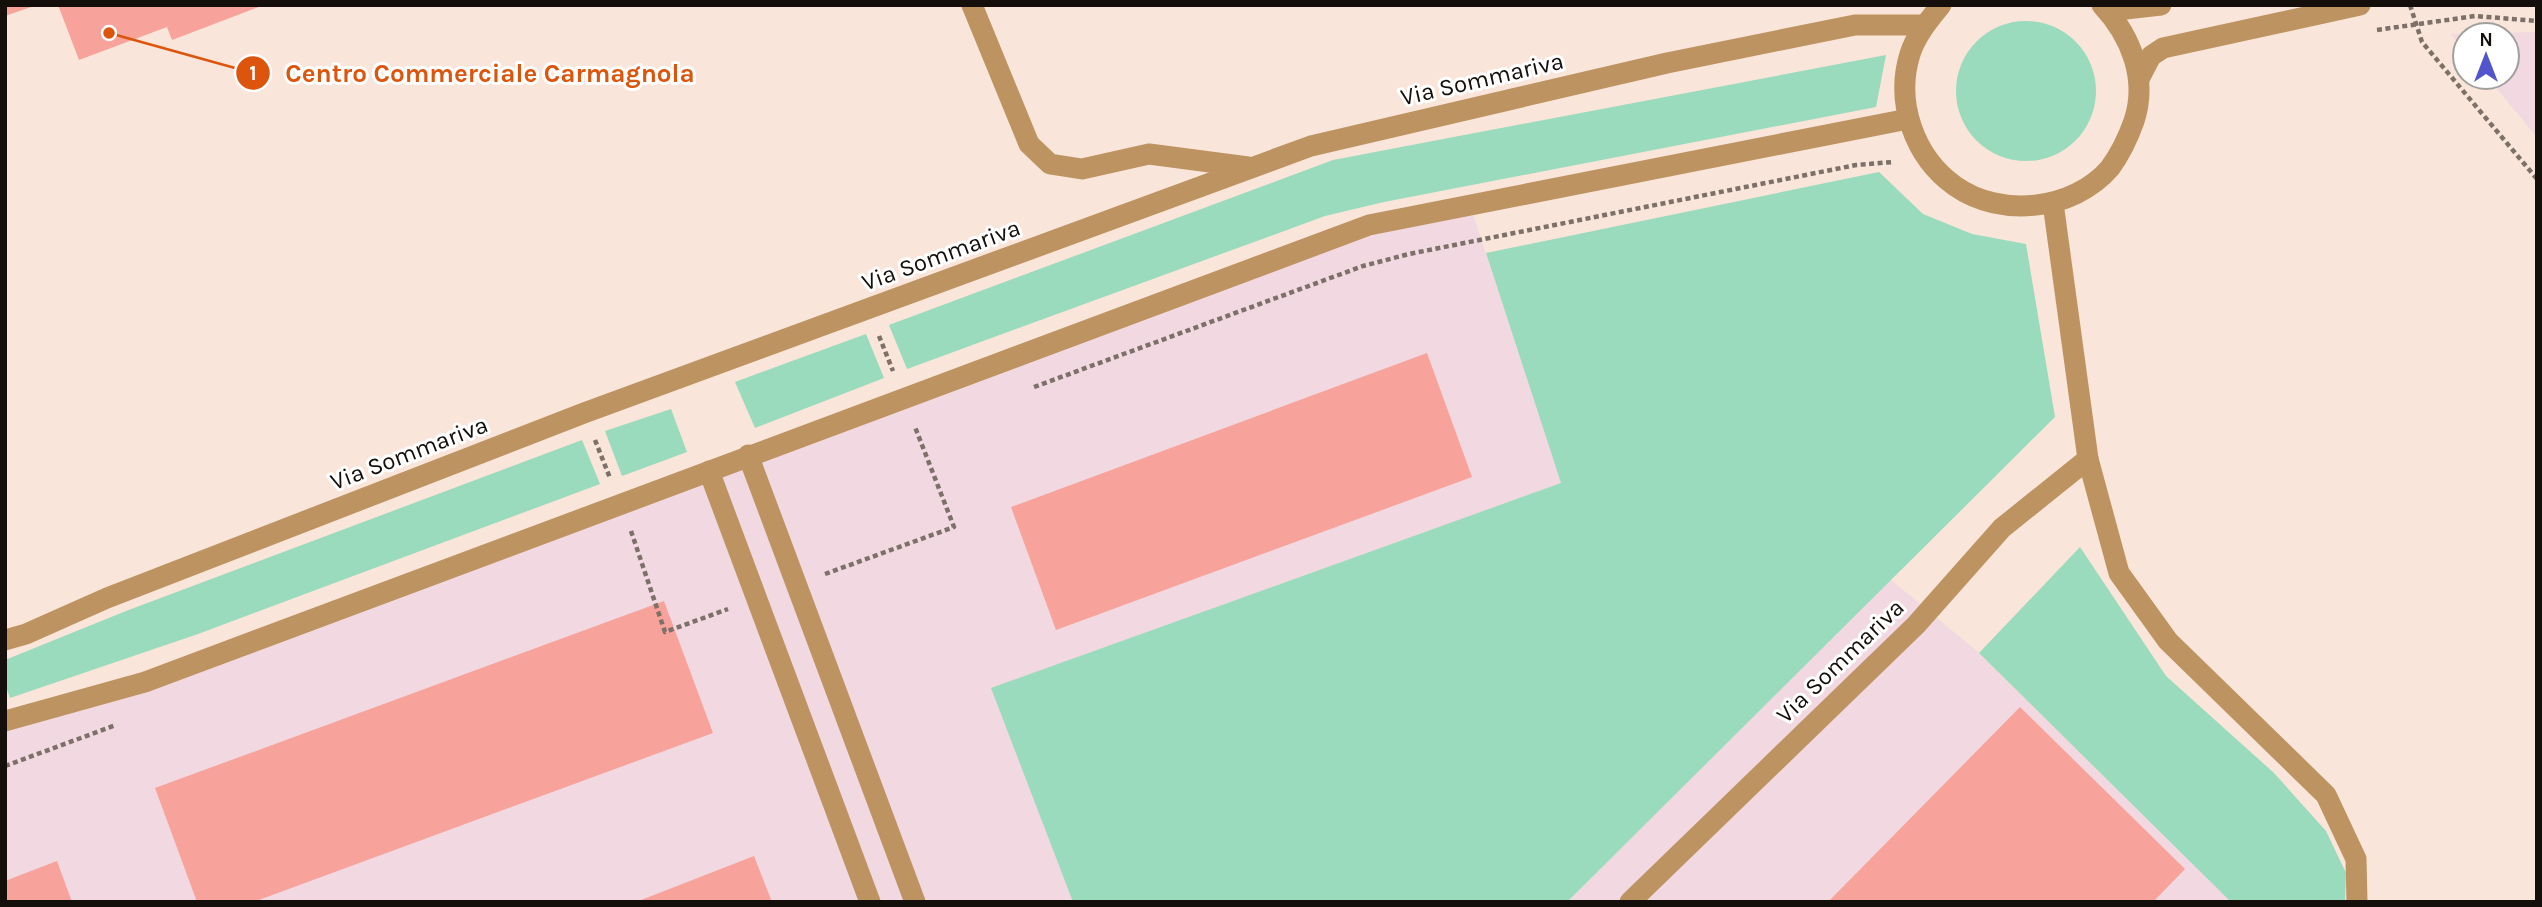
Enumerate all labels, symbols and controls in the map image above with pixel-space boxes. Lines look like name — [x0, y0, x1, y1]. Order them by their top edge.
north arrow — [2451, 21, 2521, 91]
text: N — [2479, 29, 2493, 51]
street label: Via Sommariva — [1398, 47, 1566, 111]
callout: Centro Commerciale Carmagnola — [236, 50, 708, 97]
text: Centro Commerciale Carmagnola — [285, 58, 695, 89]
text: 1 — [249, 61, 257, 85]
street label: Via Sommariva — [858, 213, 1024, 297]
street label: Via Sommariva — [326, 410, 492, 496]
street label: Via Sommariva — [1770, 593, 1910, 729]

